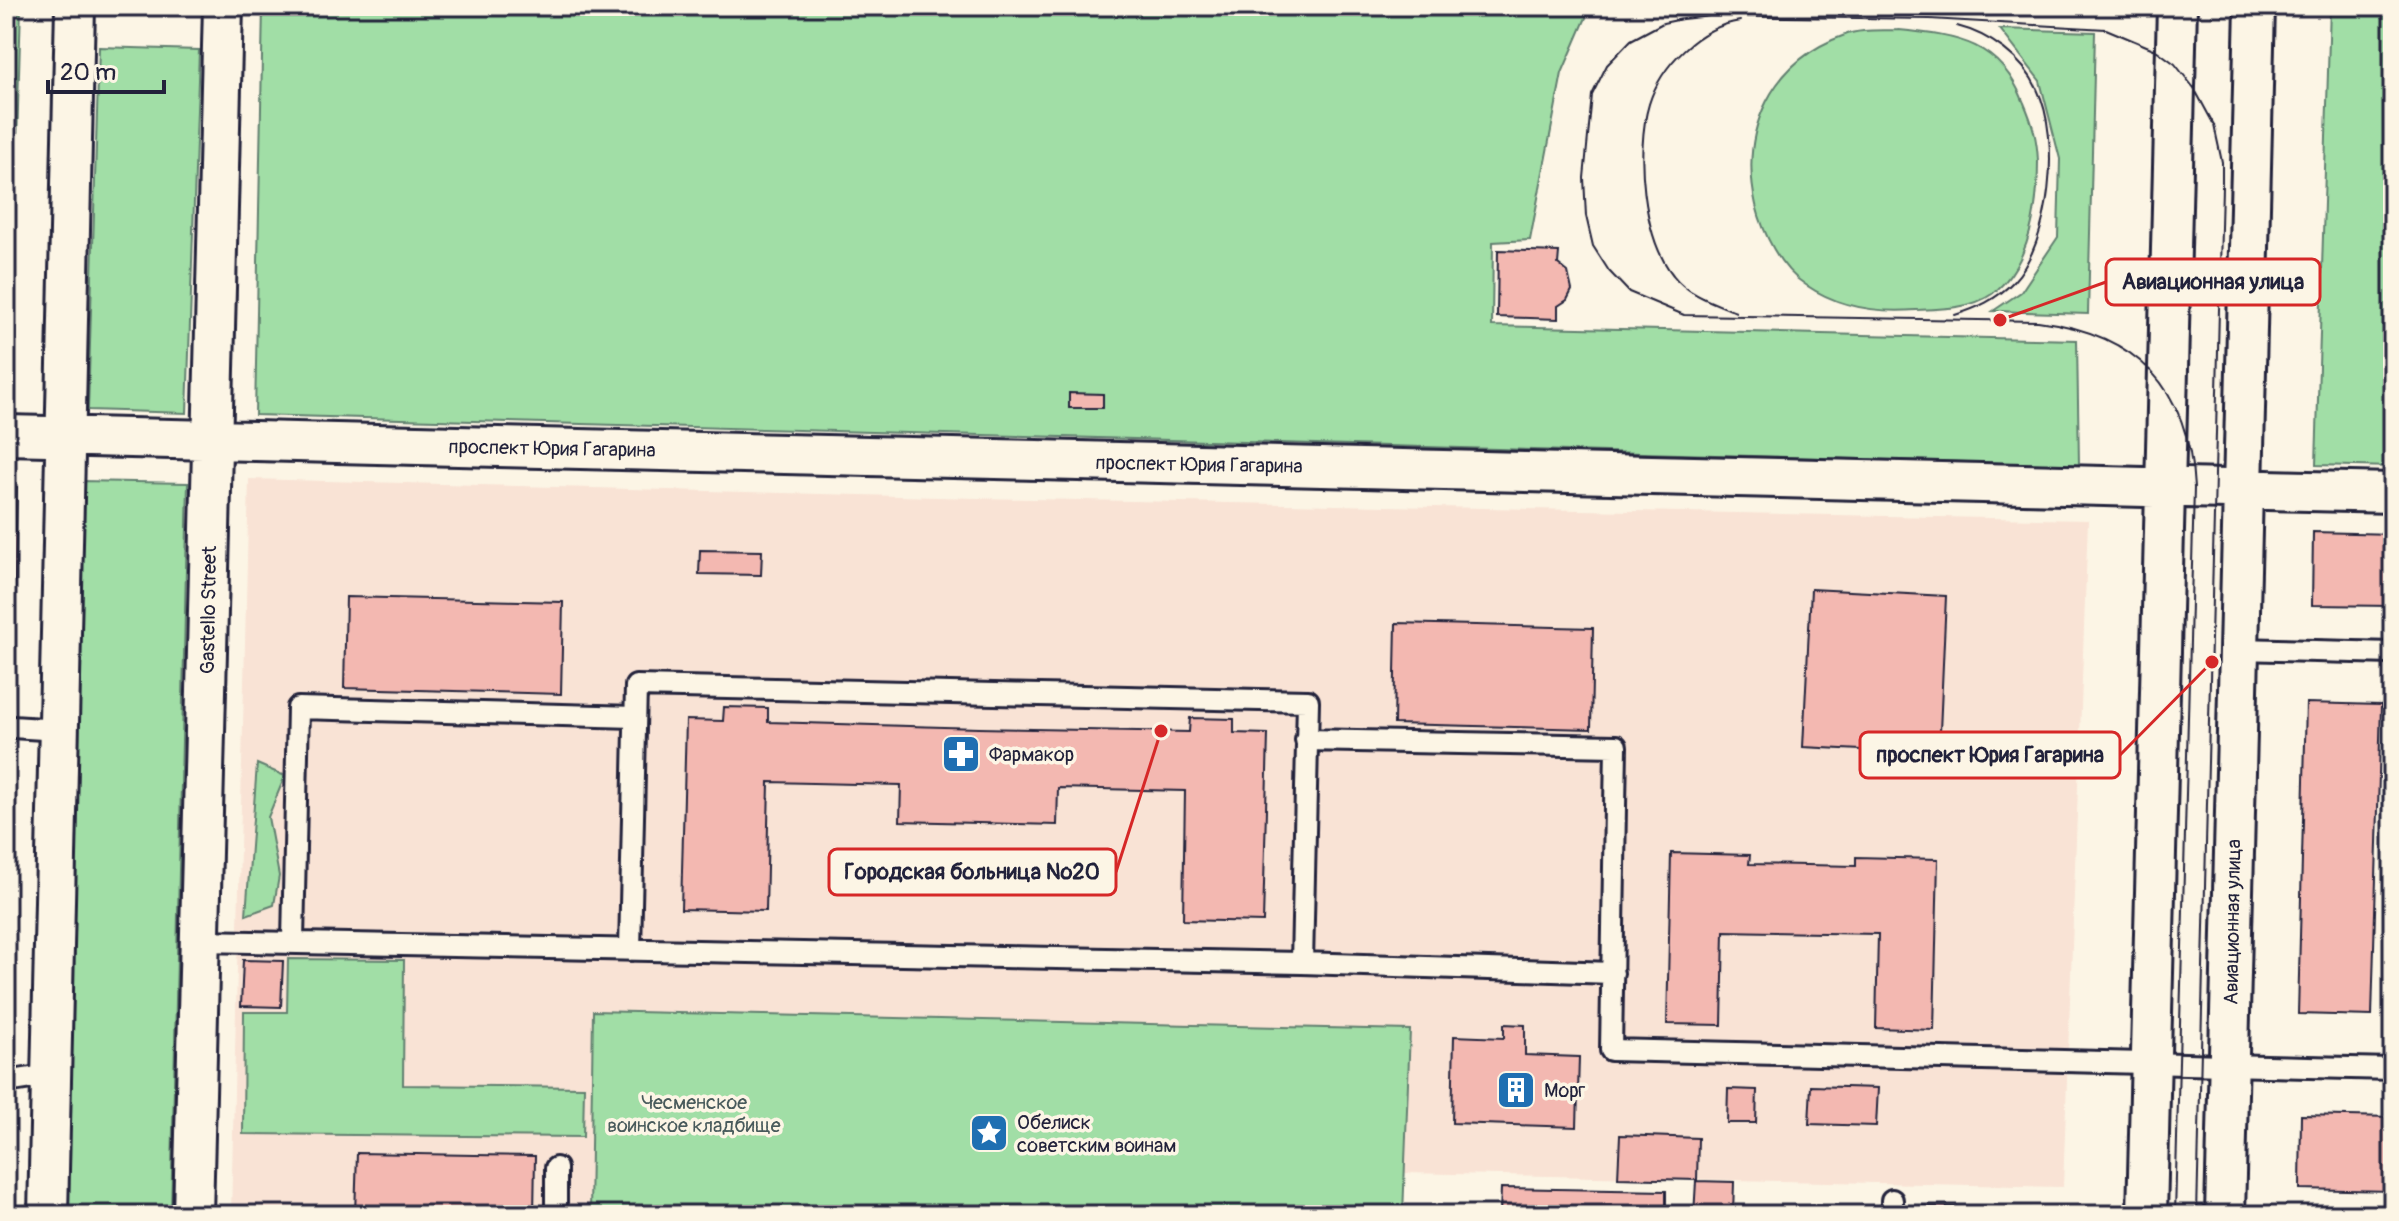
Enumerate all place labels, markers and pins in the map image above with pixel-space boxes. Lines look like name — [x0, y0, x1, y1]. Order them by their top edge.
callout: Авиационная улица — [2106, 259, 2320, 305]
callout: проспект Юрия Гагарина — [1860, 732, 2120, 778]
pharmacy icon: Фармакор — [940, 733, 982, 775]
place label: Фармакор — [989, 742, 1074, 767]
callout: Городская больница №20 — [829, 849, 1116, 895]
building icon: Морг — [1495, 1069, 1537, 1111]
place label: Морг — [1544, 1078, 1586, 1103]
place label: Обелиск советским воинам — [1017, 1110, 1176, 1158]
place icon: Обелиск советским воинам — [968, 1112, 1010, 1154]

